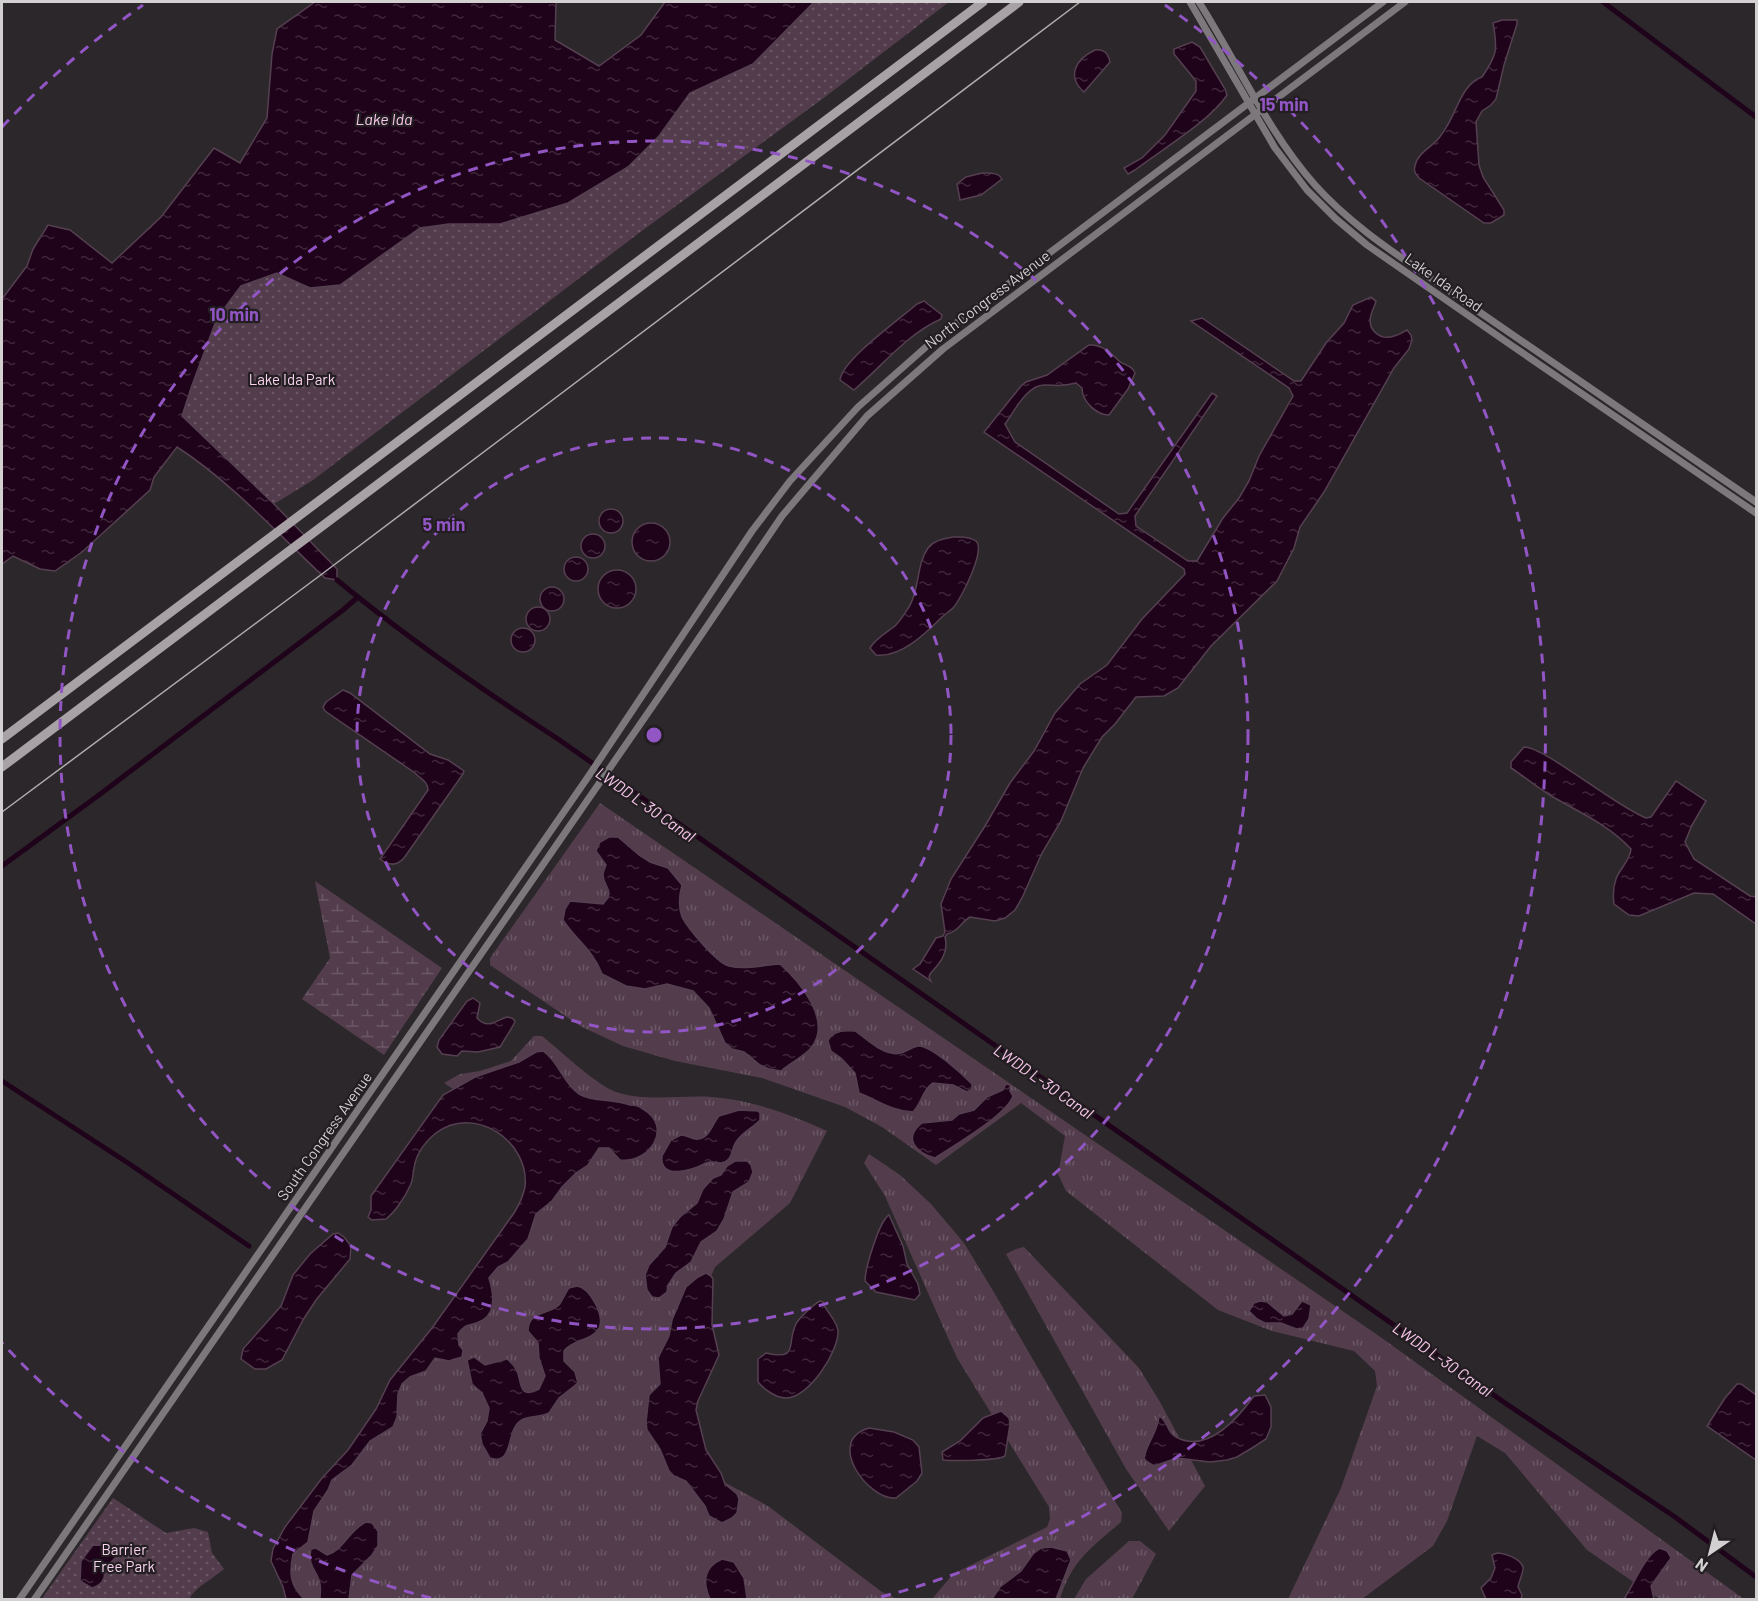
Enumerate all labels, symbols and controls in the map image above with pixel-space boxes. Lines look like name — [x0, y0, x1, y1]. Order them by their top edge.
text: 15 min — [1259, 93, 1309, 115]
water label: Lake Ida — [355, 109, 413, 128]
street label: North Congress Avenue — [921, 246, 1053, 352]
street label: Lake Ida Road — [1402, 249, 1486, 315]
text: 10 min — [209, 303, 259, 325]
park label: Lake Ida Park — [249, 370, 336, 388]
text: 5 min — [423, 513, 465, 535]
centre of rings — [644, 725, 664, 745]
water label: LWDD L-30 Canal — [593, 763, 700, 846]
water label: LWDD L-30 Canal — [991, 1040, 1098, 1123]
street label: South Congress Avenue — [273, 1068, 375, 1204]
water label: LWDD L-30 Canal — [1390, 1318, 1497, 1401]
north arrow — [1680, 1523, 1740, 1583]
park label: Barrier Free Park — [93, 1540, 156, 1575]
text: N — [1691, 1555, 1711, 1577]

